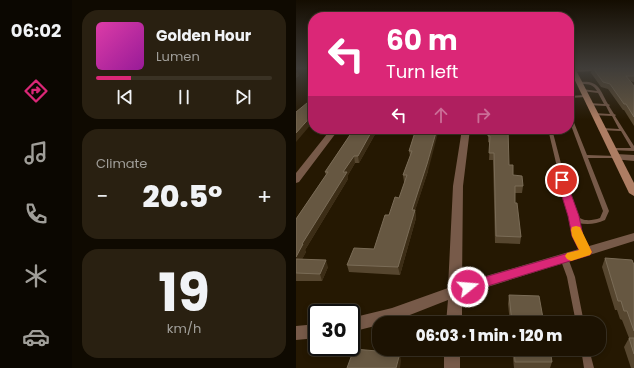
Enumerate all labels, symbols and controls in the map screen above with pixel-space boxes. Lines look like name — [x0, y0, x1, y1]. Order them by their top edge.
text: 06:02 — [11, 18, 61, 43]
text: 60 m — [386, 21, 458, 60]
text: Golden Hour — [156, 25, 251, 46]
icon: left — [320, 28, 372, 80]
text: Lumen — [156, 47, 200, 66]
text: Turn left — [386, 59, 458, 84]
icon: directions — [22, 77, 50, 105]
icon: previous — [114, 86, 136, 108]
icon: pause — [173, 86, 195, 108]
icon: next — [232, 86, 254, 108]
icon: left — [388, 104, 410, 126]
icon: ahead — [430, 104, 452, 126]
icon: right — [472, 104, 494, 126]
icon: music — [22, 139, 50, 167]
text: Climate — [96, 154, 147, 173]
pin — [545, 163, 579, 197]
icon: arrive — [551, 169, 573, 191]
text: 20.5° — [143, 175, 222, 218]
text: − — [96, 181, 108, 212]
text: + — [257, 181, 272, 212]
icon: phone — [22, 200, 50, 228]
text: 19 — [158, 256, 210, 329]
icon: climate — [22, 262, 50, 290]
position arrow — [447, 266, 489, 308]
speed limit sign: 30 — [308, 304, 360, 356]
text: km/h — [167, 319, 201, 338]
icon: car — [22, 323, 50, 351]
text: 06:03 · 1 min · 120 m — [416, 325, 562, 346]

